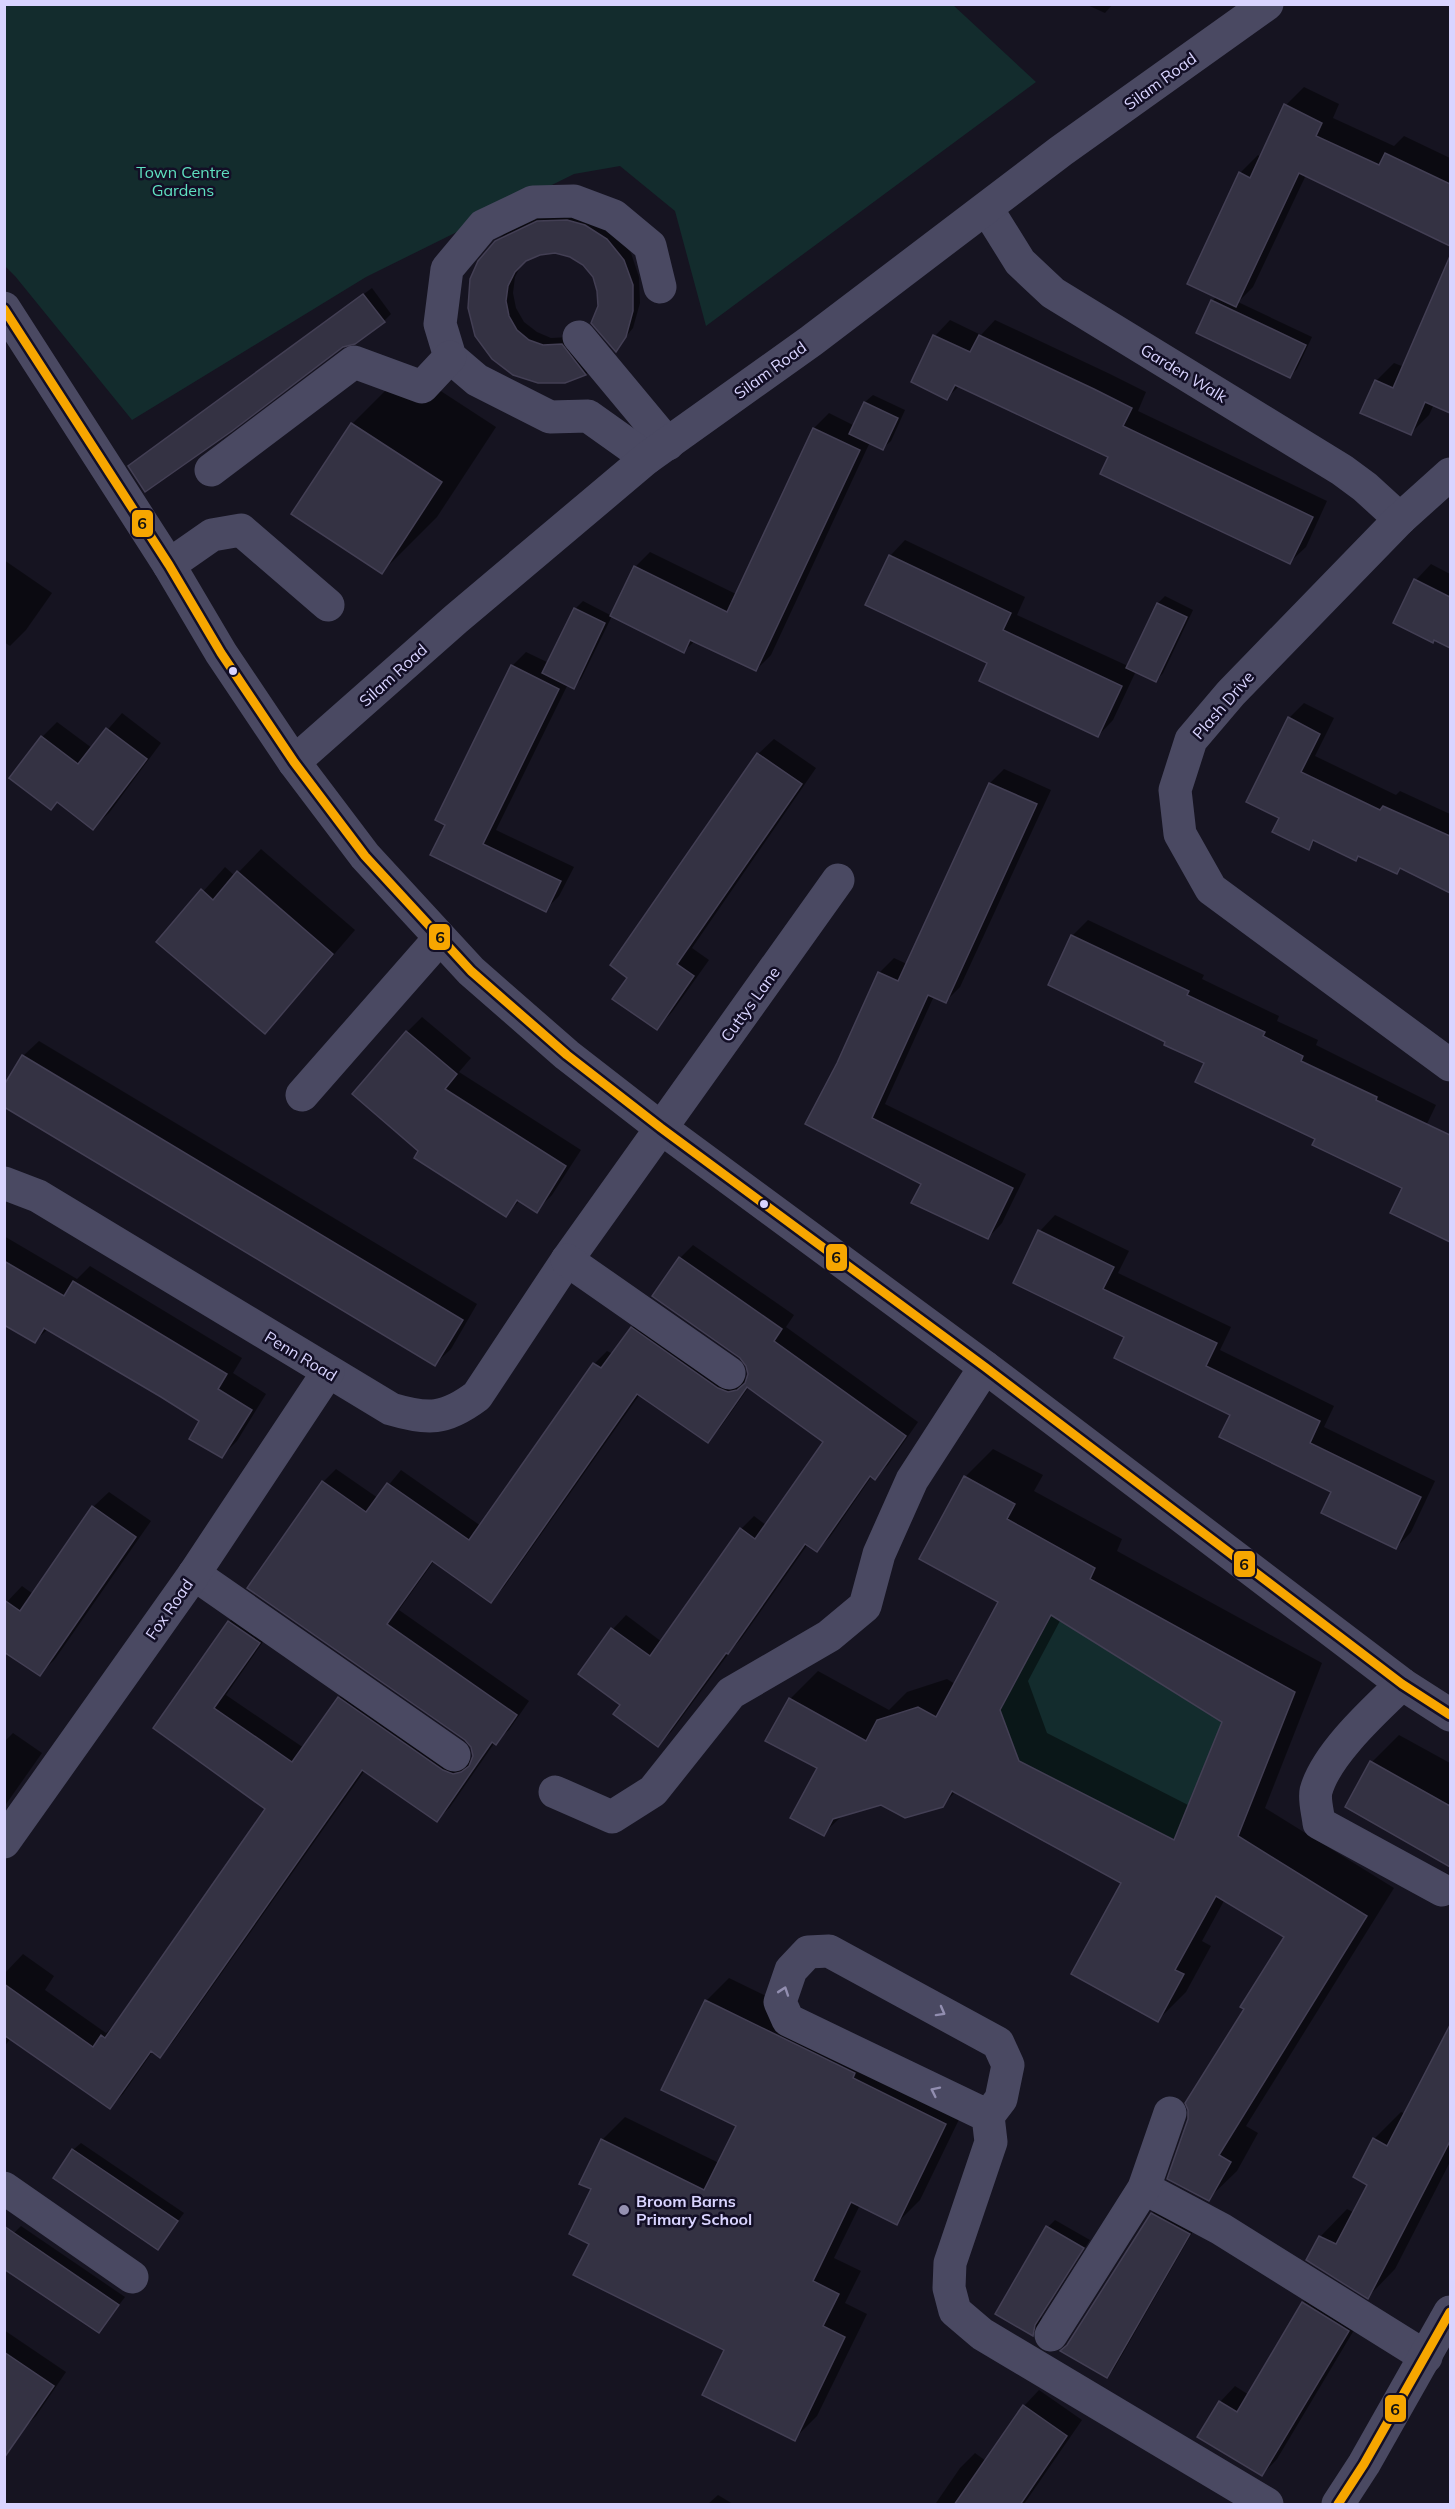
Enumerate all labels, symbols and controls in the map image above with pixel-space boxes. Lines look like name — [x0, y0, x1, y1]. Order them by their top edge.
street label: Silam Road — [1120, 48, 1200, 114]
park label: Town Centre Gardens — [136, 162, 230, 200]
street label: Silam Road — [730, 337, 810, 403]
street label: Garden Walk — [1137, 339, 1232, 407]
line badge: 6 — [131, 509, 154, 538]
text: 6 — [137, 513, 147, 533]
street label: Silam Road — [355, 639, 431, 711]
unlabelled marker — [227, 665, 239, 677]
street label: Plash Drive — [1188, 667, 1258, 743]
line badge: 6 — [428, 923, 451, 951]
text: 6 — [435, 927, 445, 947]
street label: Cuttys Lane — [716, 963, 784, 1045]
unlabelled marker — [758, 1198, 770, 1210]
line badge: 6 — [825, 1243, 848, 1272]
text: 6 — [831, 1247, 841, 1267]
street label: Penn Road — [261, 1327, 341, 1385]
line badge: 6 — [1233, 1550, 1256, 1578]
text: 6 — [1239, 1554, 1249, 1574]
street label: Fox Road — [141, 1575, 197, 1643]
one-way arrow — [776, 1986, 789, 1997]
one-way arrow — [934, 2005, 945, 2016]
one-way arrow — [931, 2087, 942, 2098]
place label: Broom Barns Primary School — [636, 2191, 752, 2229]
marker: Broom Barns Primary School — [617, 2203, 631, 2217]
line badge: 6 — [1384, 2394, 1407, 2423]
text: 6 — [1390, 2399, 1400, 2419]

